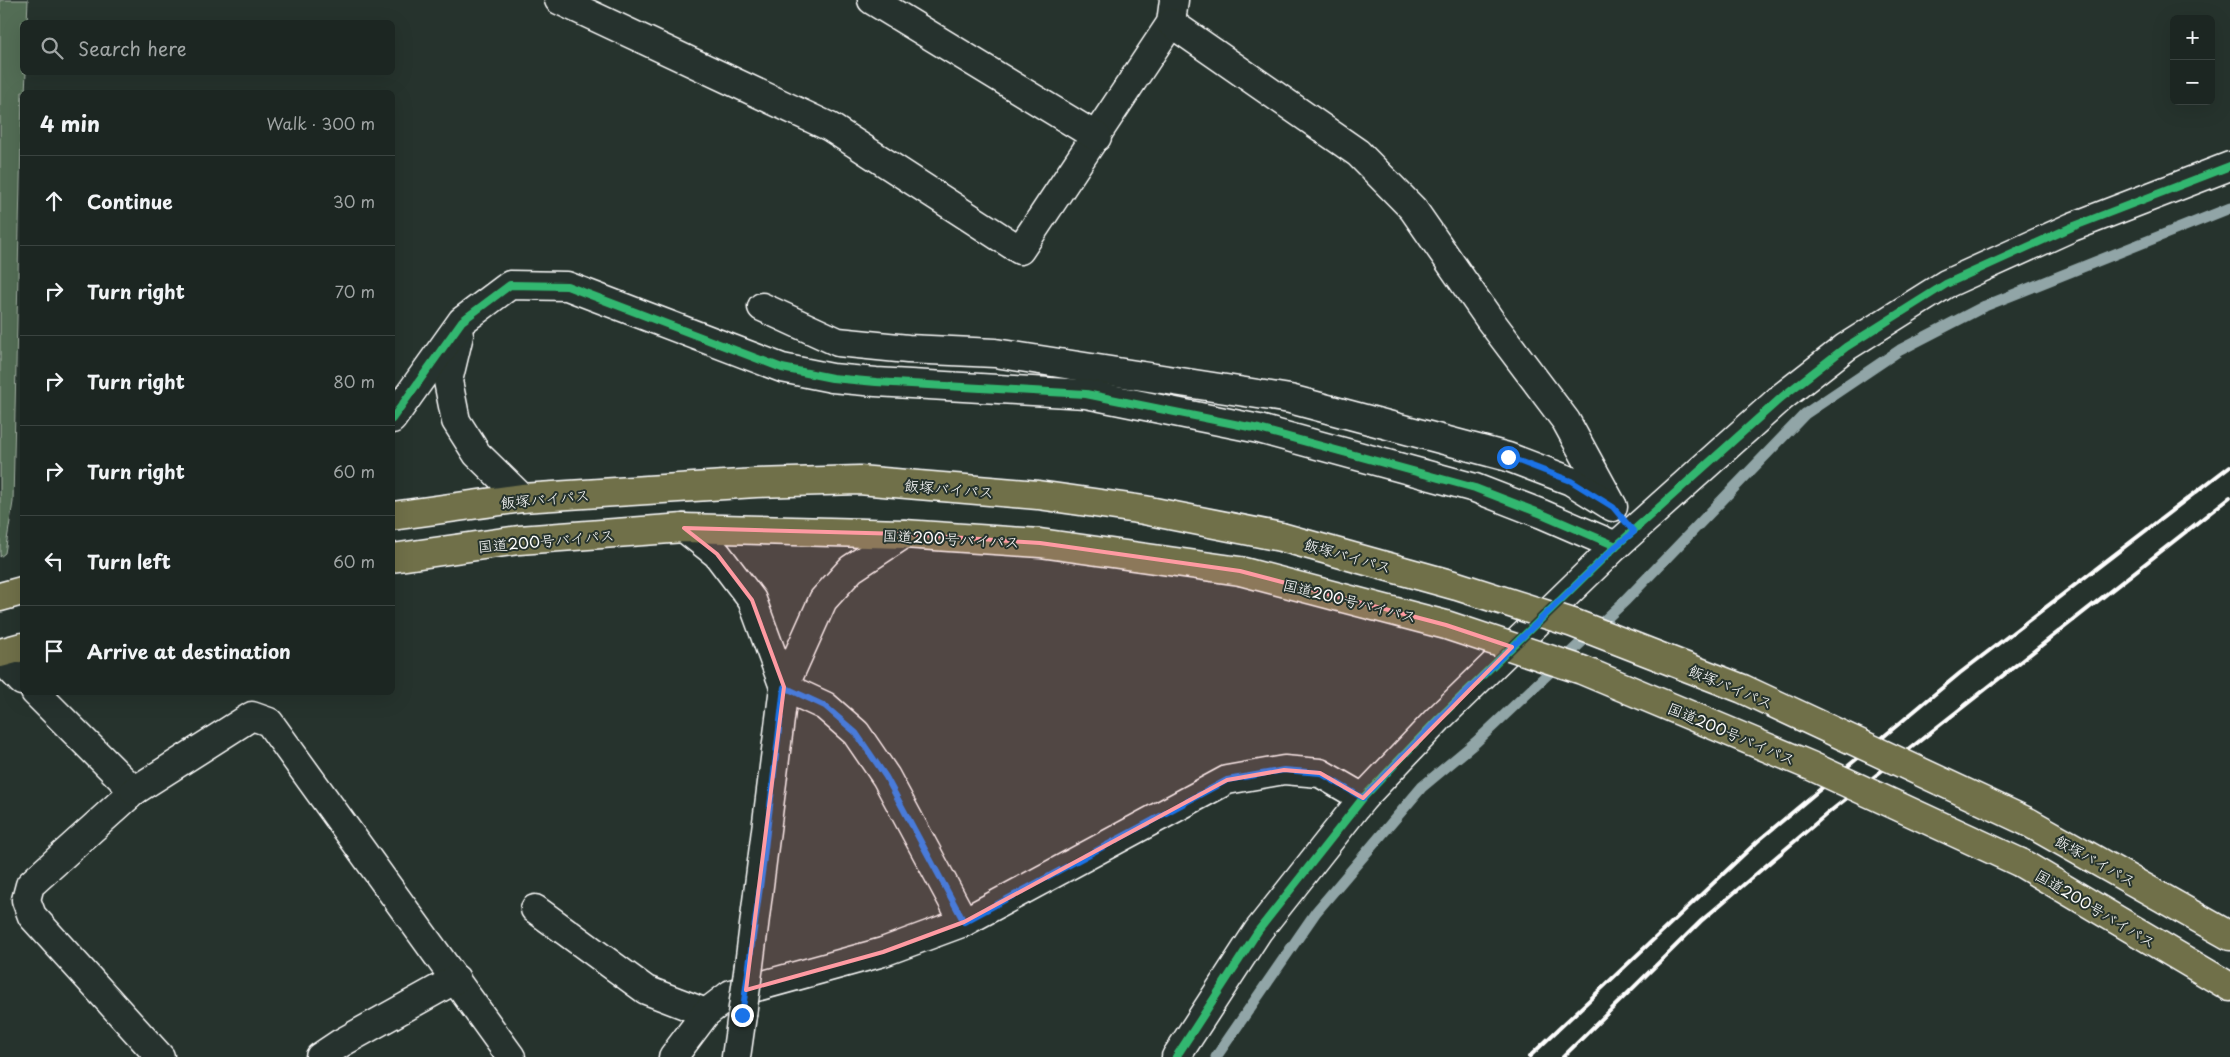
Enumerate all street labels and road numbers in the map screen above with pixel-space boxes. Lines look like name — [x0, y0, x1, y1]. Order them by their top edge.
street label: 飯塚バイパス — [903, 473, 995, 503]
street label: 飯塚バイパス — [499, 483, 591, 513]
street label: 国道200号バイパス — [477, 523, 615, 557]
street label: 国道200号バイパス — [882, 523, 1020, 553]
street label: 飯塚バイパス — [1302, 532, 1394, 578]
street label: 国道200号バイパス — [1281, 572, 1419, 628]
street label: 飯塚バイパス — [1685, 658, 1777, 714]
street label: 国道200号バイパス — [1664, 696, 1800, 770]
street label: 飯塚バイパス — [2051, 828, 2141, 892]
street label: 国道200号バイパス — [2031, 863, 2161, 953]

